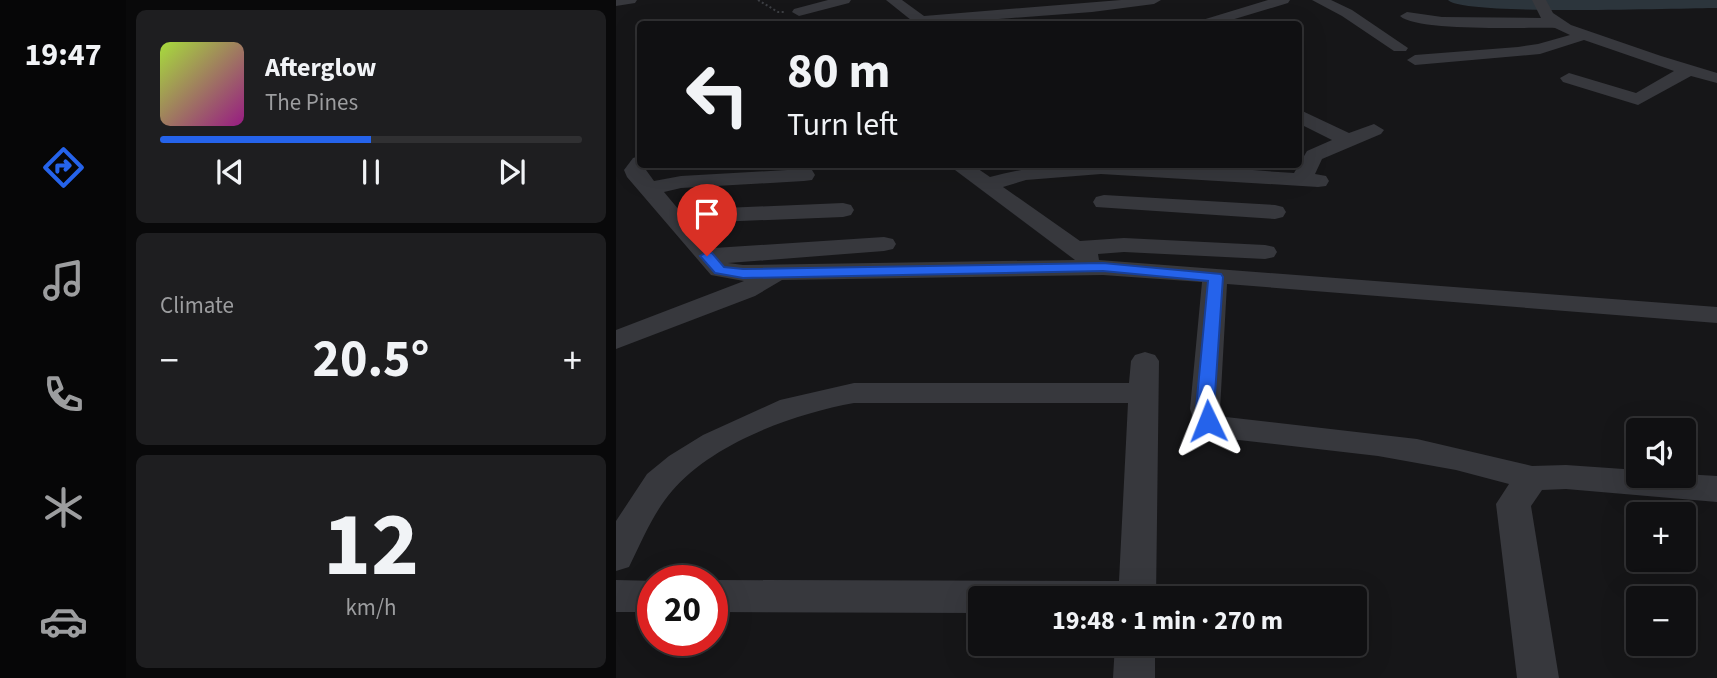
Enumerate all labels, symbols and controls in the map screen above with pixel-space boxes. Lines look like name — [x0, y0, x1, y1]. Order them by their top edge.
text: 19:47 — [24, 32, 102, 78]
text: 80 m — [787, 37, 891, 107]
text: Afterglow — [265, 49, 376, 86]
icon: left — [672, 49, 763, 140]
text: The Pines — [265, 86, 358, 119]
text: Turn left — [787, 102, 898, 148]
icon: directions — [39, 143, 88, 192]
icon: previous — [211, 153, 249, 191]
icon: pause — [352, 153, 390, 191]
icon: next — [493, 153, 531, 191]
pin — [677, 184, 737, 256]
icon: arrive — [688, 195, 726, 233]
icon: music — [39, 256, 88, 305]
text: Climate — [160, 289, 234, 322]
text: 20.5° — [313, 323, 429, 397]
text: − — [160, 334, 179, 388]
text: + — [563, 334, 582, 388]
icon: phone — [39, 370, 88, 419]
position arrow — [1171, 384, 1245, 458]
map controls — [1626, 418, 1696, 656]
button: sound — [1626, 418, 1696, 488]
text: 12 — [323, 481, 419, 610]
icon: climate — [39, 483, 88, 532]
button: + — [1626, 502, 1696, 572]
speed limit sign: 20 — [637, 565, 728, 656]
button: − — [1626, 586, 1696, 656]
text: km/h — [345, 591, 397, 624]
icon: car — [39, 597, 88, 646]
text: 19:48 · 1 min · 270 m — [1052, 602, 1283, 639]

